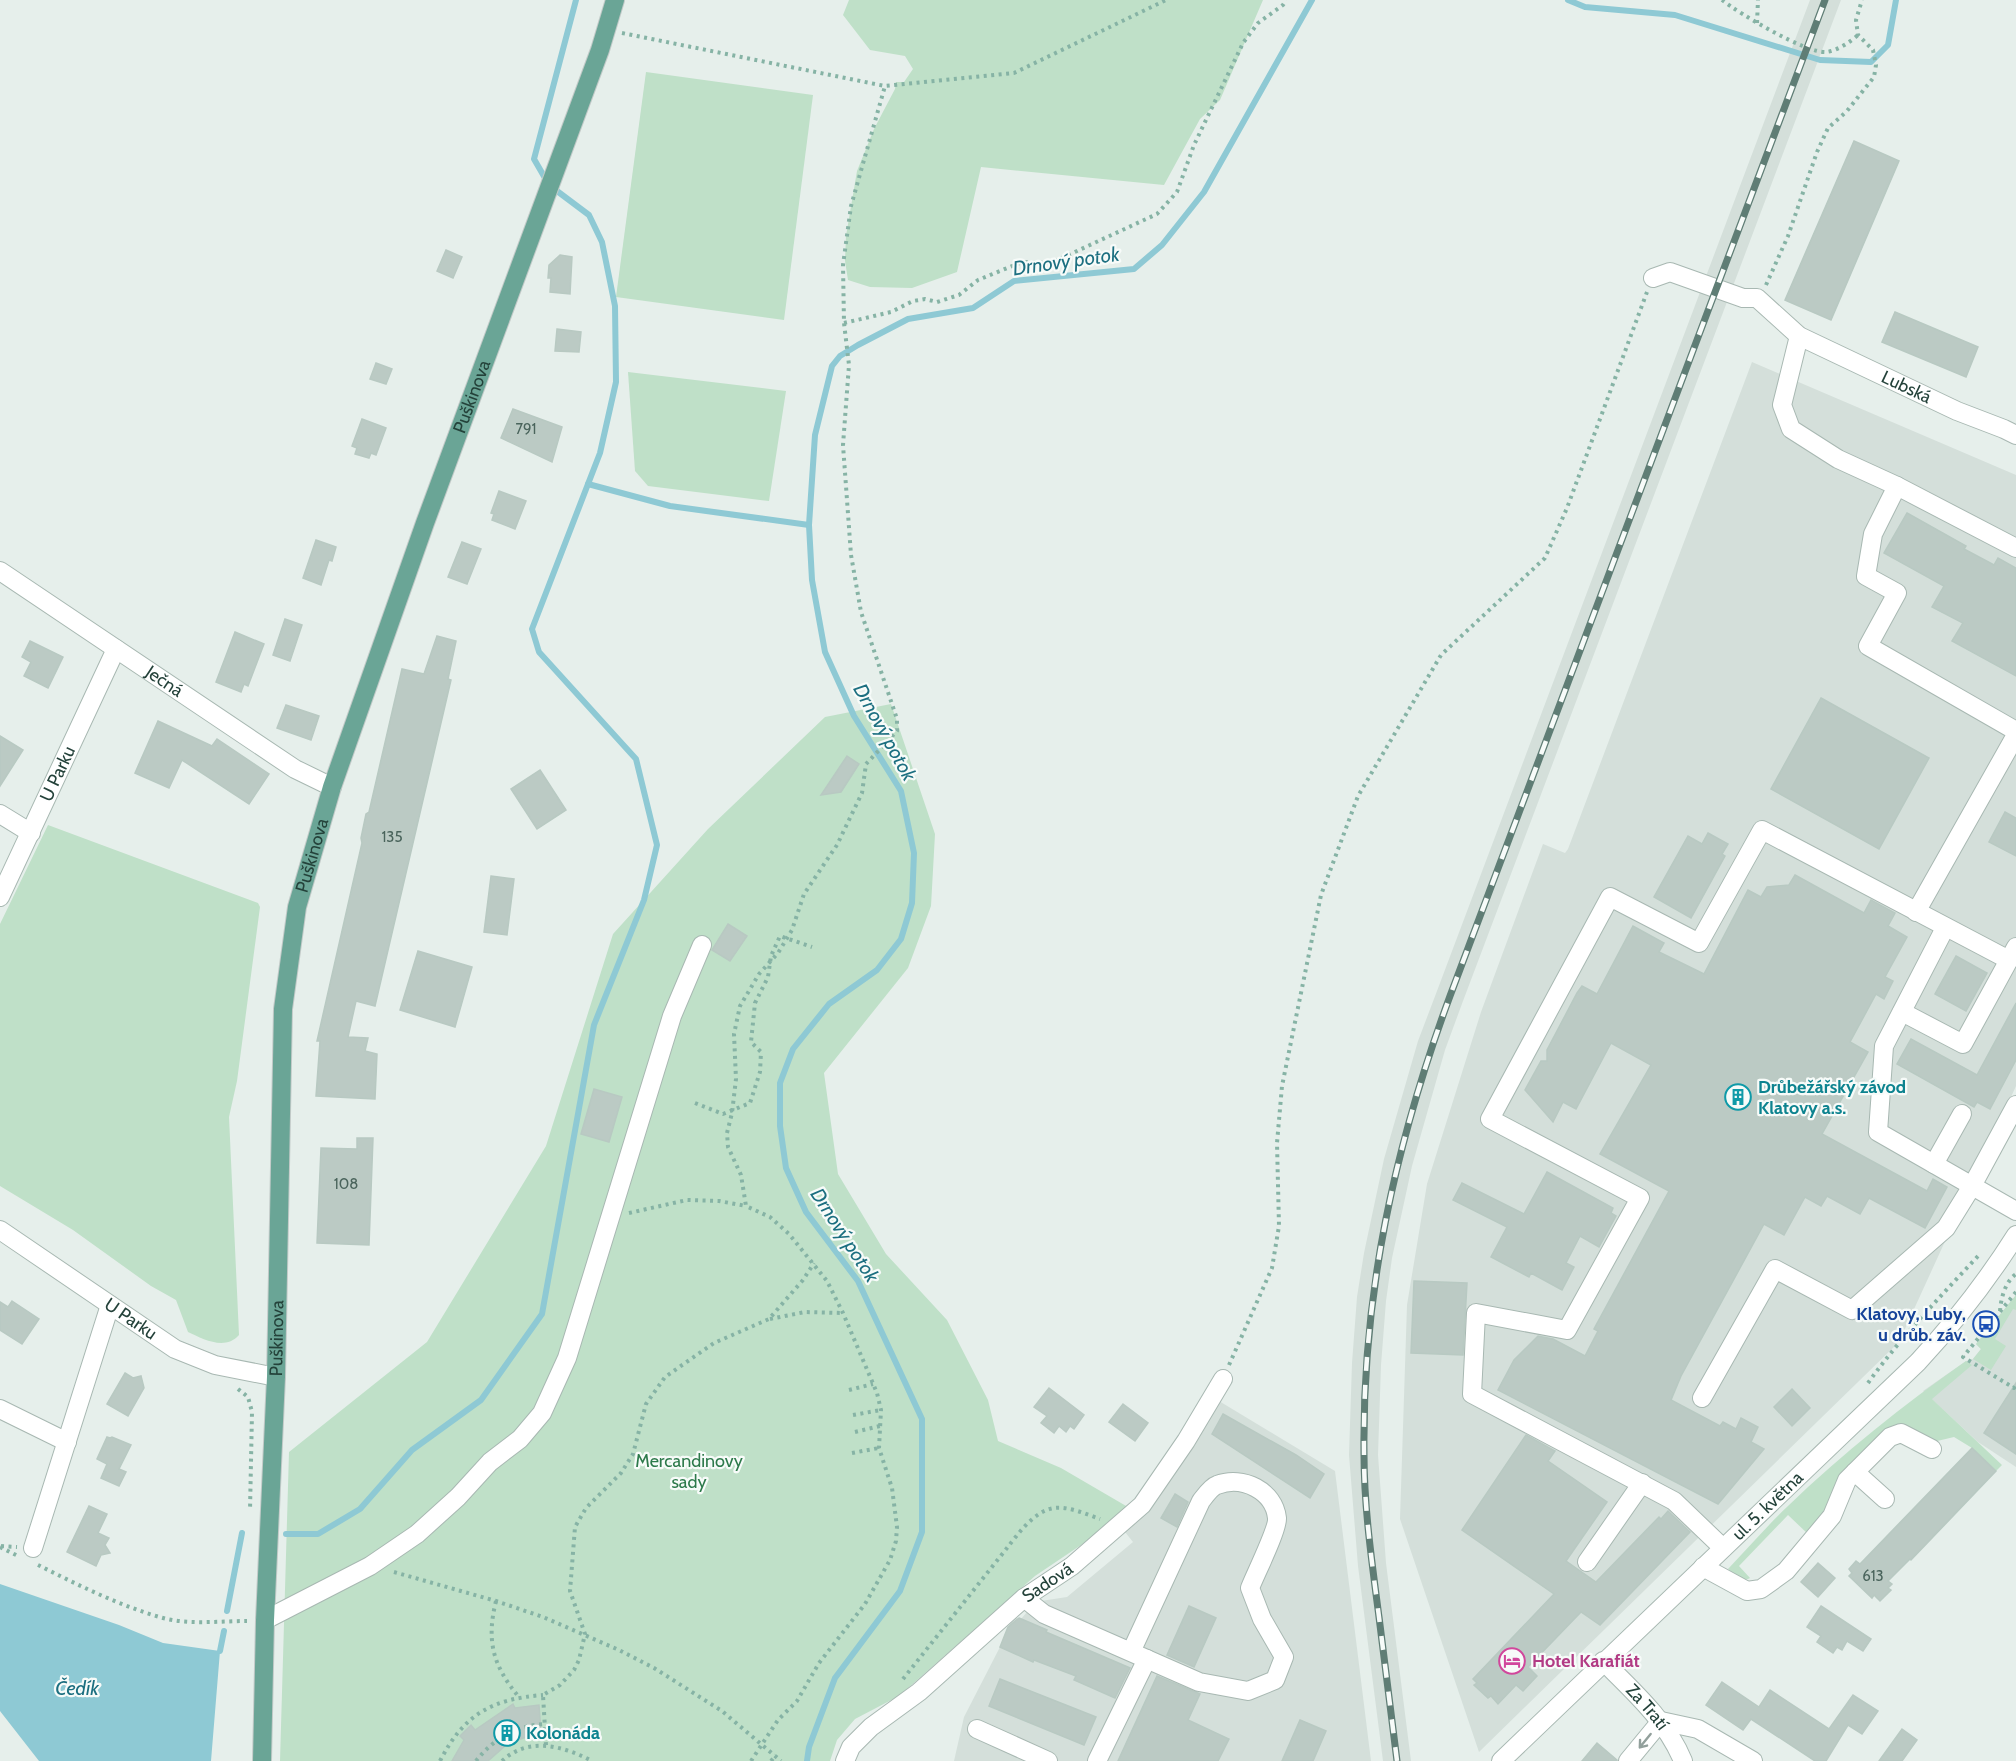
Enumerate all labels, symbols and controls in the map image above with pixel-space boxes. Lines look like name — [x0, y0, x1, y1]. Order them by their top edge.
water label: Drnový potok — [1011, 241, 1122, 280]
street label: Puškinova — [448, 357, 495, 436]
street label: Lubská — [1878, 366, 1935, 408]
house number: 791 — [516, 420, 536, 438]
street label: Ječná — [141, 660, 188, 702]
water label: Drnový potok — [848, 679, 922, 786]
street label: U Parku — [35, 742, 80, 805]
street label: Puškinova — [291, 815, 333, 895]
house number: 135 — [381, 828, 403, 846]
place label: Drůbežářský závod Klatovy a.s. — [1758, 1076, 1906, 1119]
building icon: Drůbežářský závod Klatovy a.s. — [1723, 1082, 1753, 1112]
house number: 108 — [334, 1175, 358, 1193]
water label: Drnový potok — [806, 1183, 885, 1288]
street label: U Parku — [100, 1293, 161, 1345]
street label: Puškinova — [265, 1300, 288, 1377]
place label: Klatovy, Luby, u drůb. záv. — [1856, 1303, 1966, 1346]
bus stop icon: Klatovy, Luby, u drůb. záv. — [1971, 1309, 2001, 1339]
park label: Mercandinovy sady — [635, 1450, 743, 1493]
street label: ul. 5. května — [1727, 1467, 1808, 1545]
street label: Sadová — [1018, 1557, 1077, 1607]
house number: 613 — [1862, 1567, 1884, 1585]
hotel icon: Hotel Karafiát — [1497, 1646, 1527, 1676]
place label: Hotel Karafiát — [1532, 1650, 1640, 1672]
water label: Čedík — [55, 1676, 100, 1700]
street label: Za Tratí — [1621, 1679, 1674, 1735]
building icon: Kolonáda — [492, 1718, 522, 1748]
place label: Kolonáda — [526, 1722, 600, 1744]
one-way arrow — [1638, 1733, 1651, 1749]

